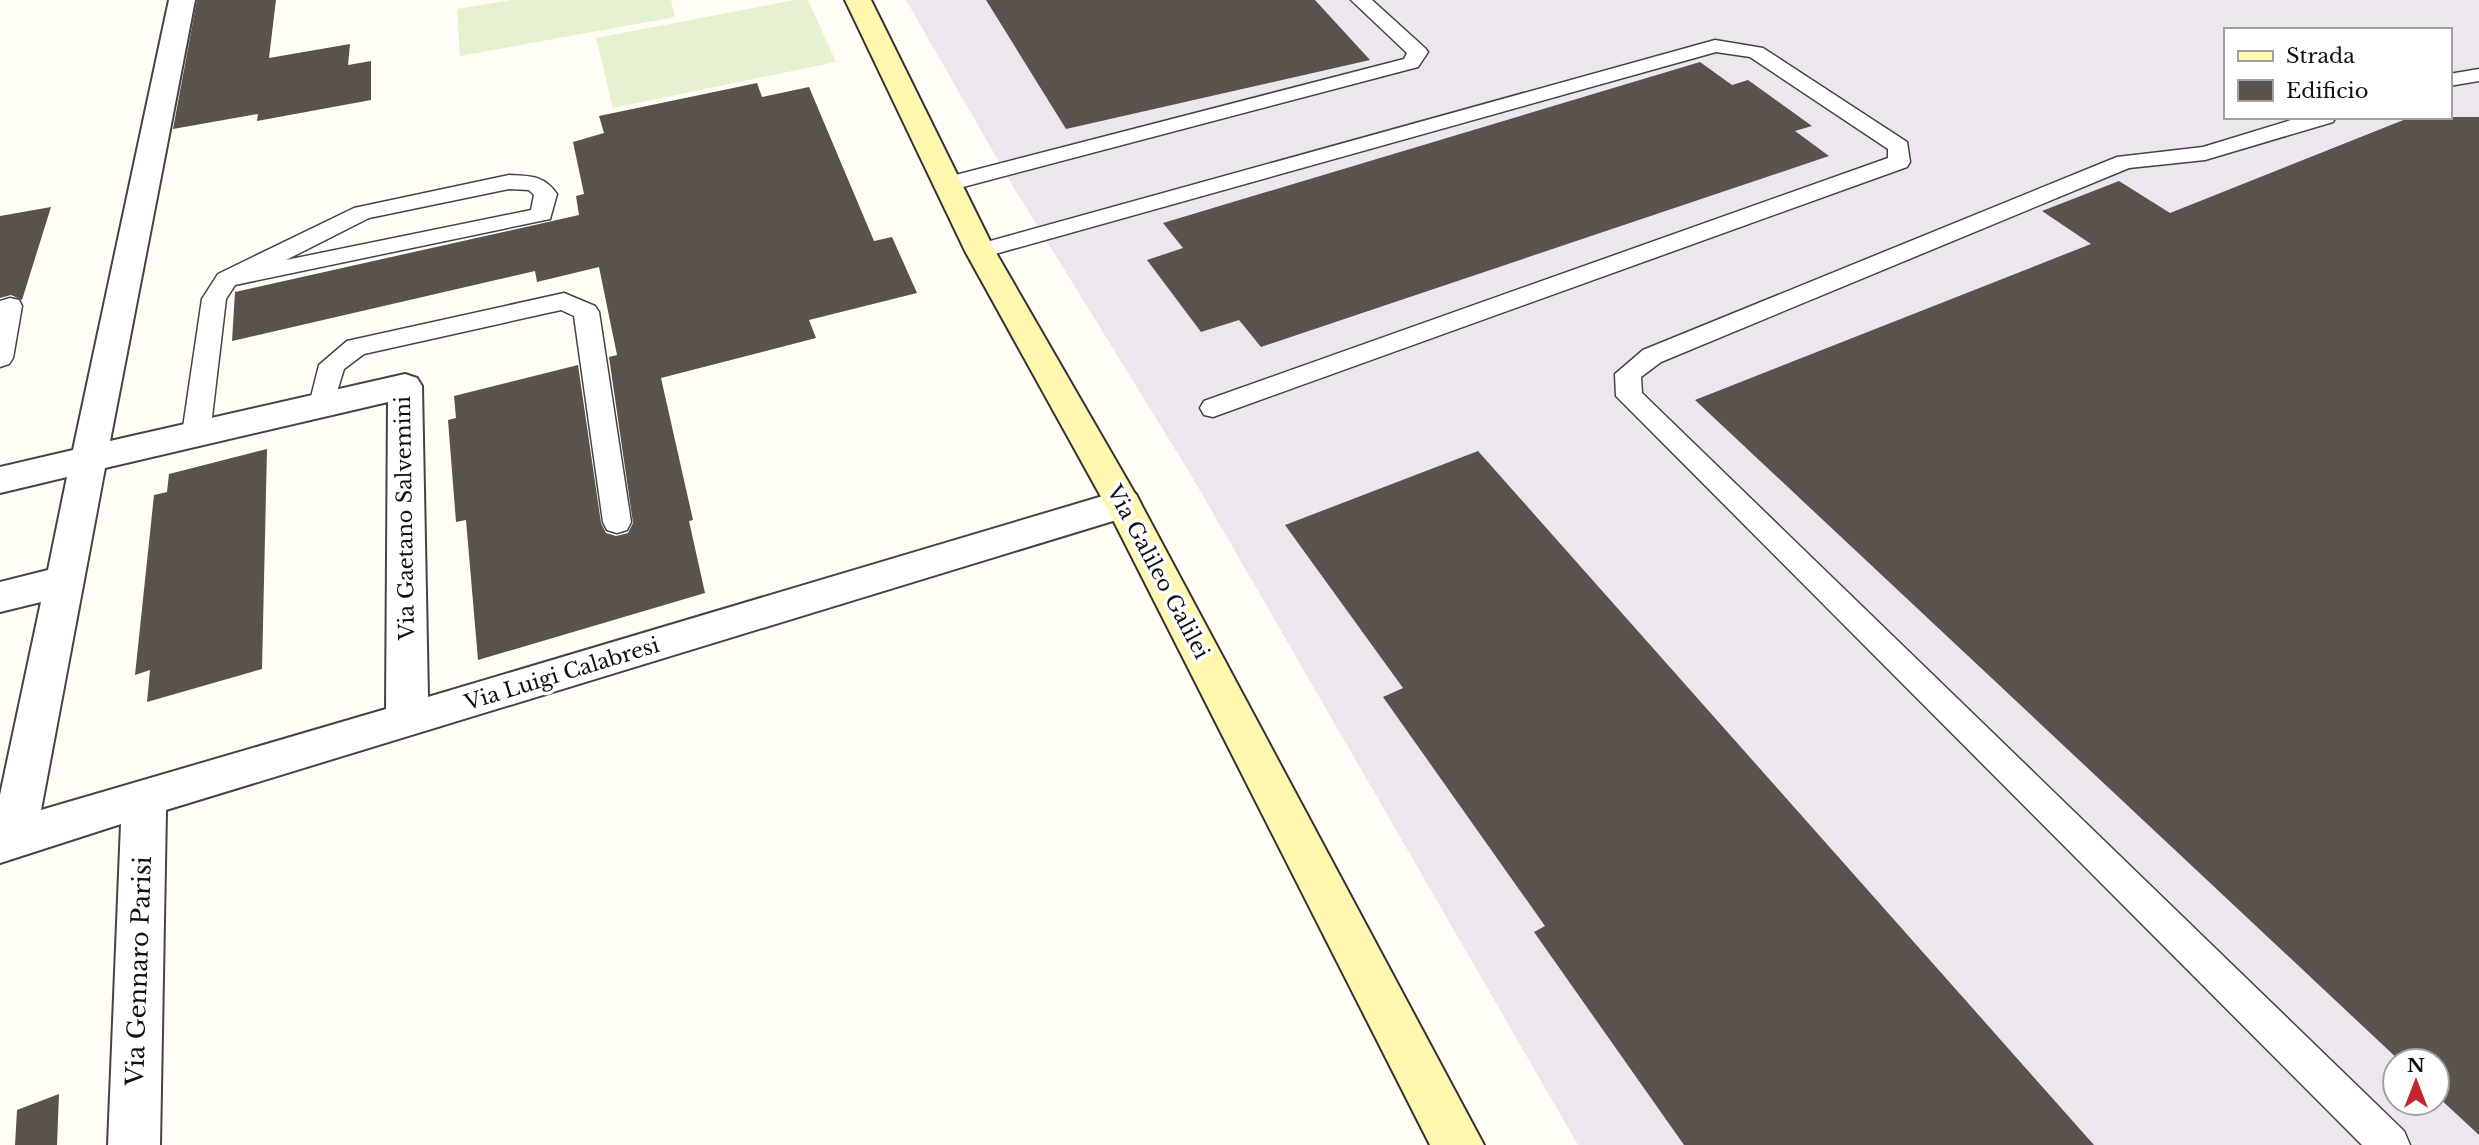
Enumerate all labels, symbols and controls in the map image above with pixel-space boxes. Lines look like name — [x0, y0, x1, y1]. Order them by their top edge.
legend — [2224, 28, 2451, 119]
text: Strada — [2286, 43, 2355, 69]
text: Edificio — [2286, 78, 2368, 104]
street label: Via Gaetano Salvemini — [390, 396, 420, 641]
street label: Via Galileo Galilei — [1101, 480, 1215, 663]
street label: Via Luigi Calabresi — [460, 632, 663, 716]
street label: Via Gennaro Parisi — [120, 856, 157, 1087]
north arrow — [2381, 1047, 2451, 1117]
text: N — [2407, 1054, 2425, 1077]

